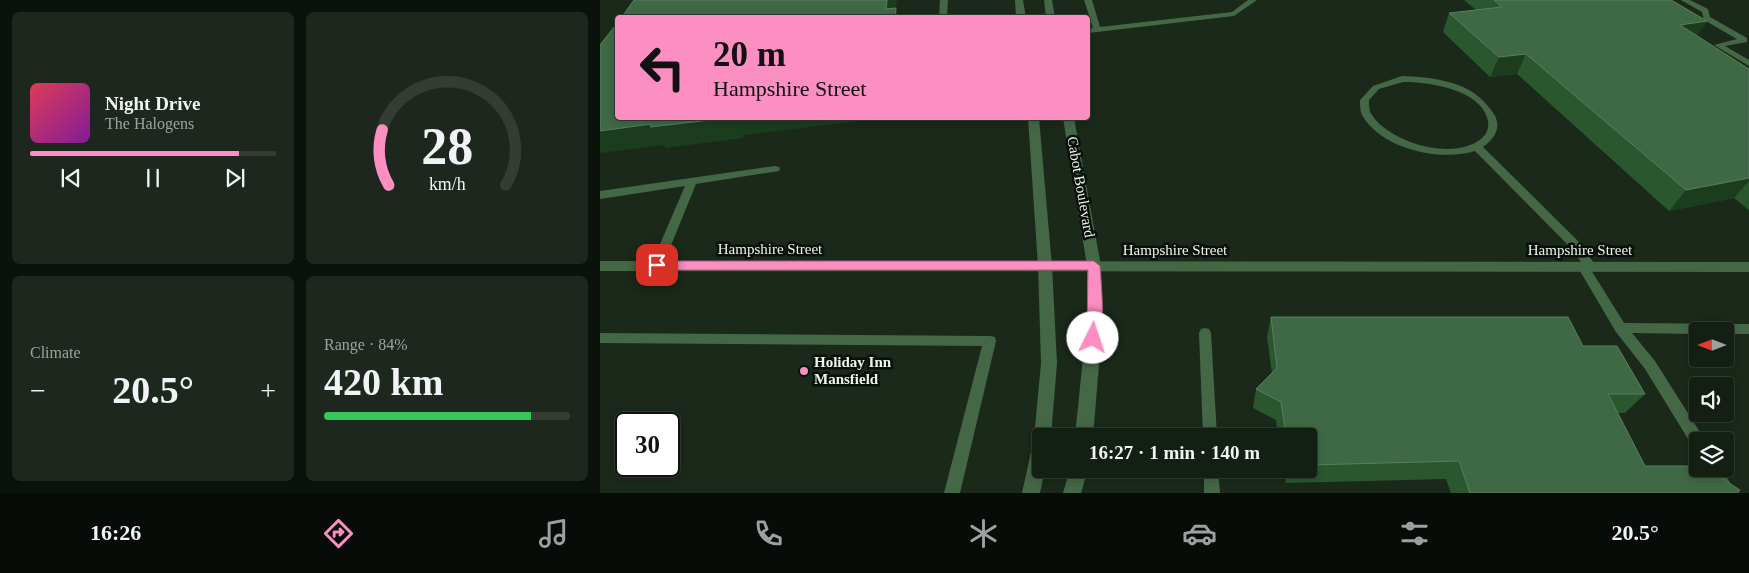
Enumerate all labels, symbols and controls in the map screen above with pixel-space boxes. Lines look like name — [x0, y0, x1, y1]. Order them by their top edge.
icon: left — [630, 35, 695, 100]
text: 20 m — [713, 35, 786, 74]
text: Hampshire Street — [713, 76, 866, 101]
text: Night Drive — [105, 93, 201, 114]
text: The Halogens — [105, 115, 194, 132]
text: 28 — [421, 118, 473, 175]
street label: Cabot Boulevard — [1064, 135, 1098, 239]
icon: previous — [57, 164, 85, 192]
icon: pause — [139, 164, 167, 192]
icon: next — [221, 164, 249, 192]
text: km/h — [429, 174, 465, 194]
street label: Hampshire Street — [718, 241, 823, 257]
street label: Hampshire Street — [1123, 242, 1228, 258]
street label: Hampshire Street — [1528, 242, 1633, 258]
pin — [636, 244, 678, 286]
icon: arrive — [643, 251, 671, 279]
position arrow — [1066, 311, 1118, 363]
north arrow — [1689, 322, 1734, 368]
map controls — [1689, 322, 1734, 477]
text: Range · 84% — [324, 336, 408, 353]
text: Climate — [30, 344, 81, 361]
place label: Holiday Inn Mansfield — [814, 354, 892, 387]
text: 420 km — [324, 361, 443, 403]
marker: Holiday Inn Mansfield — [798, 365, 810, 377]
text: 20.5° — [112, 369, 194, 411]
text: − — [30, 375, 46, 406]
text: + — [260, 375, 276, 406]
button: sound — [1689, 377, 1734, 422]
speed limit sign: 30 — [615, 412, 680, 477]
button: layers — [1689, 432, 1734, 477]
text: 16:27 · 1 min · 140 m — [1089, 442, 1260, 463]
icon: directions — [321, 516, 356, 551]
icon: music — [536, 516, 571, 551]
icon: phone — [751, 516, 786, 551]
icon: climate — [966, 516, 1001, 551]
icon: car — [1182, 516, 1217, 551]
icon: filters — [1397, 516, 1432, 551]
text: 16:26 — [90, 520, 141, 545]
text: 20.5° — [1612, 520, 1659, 545]

